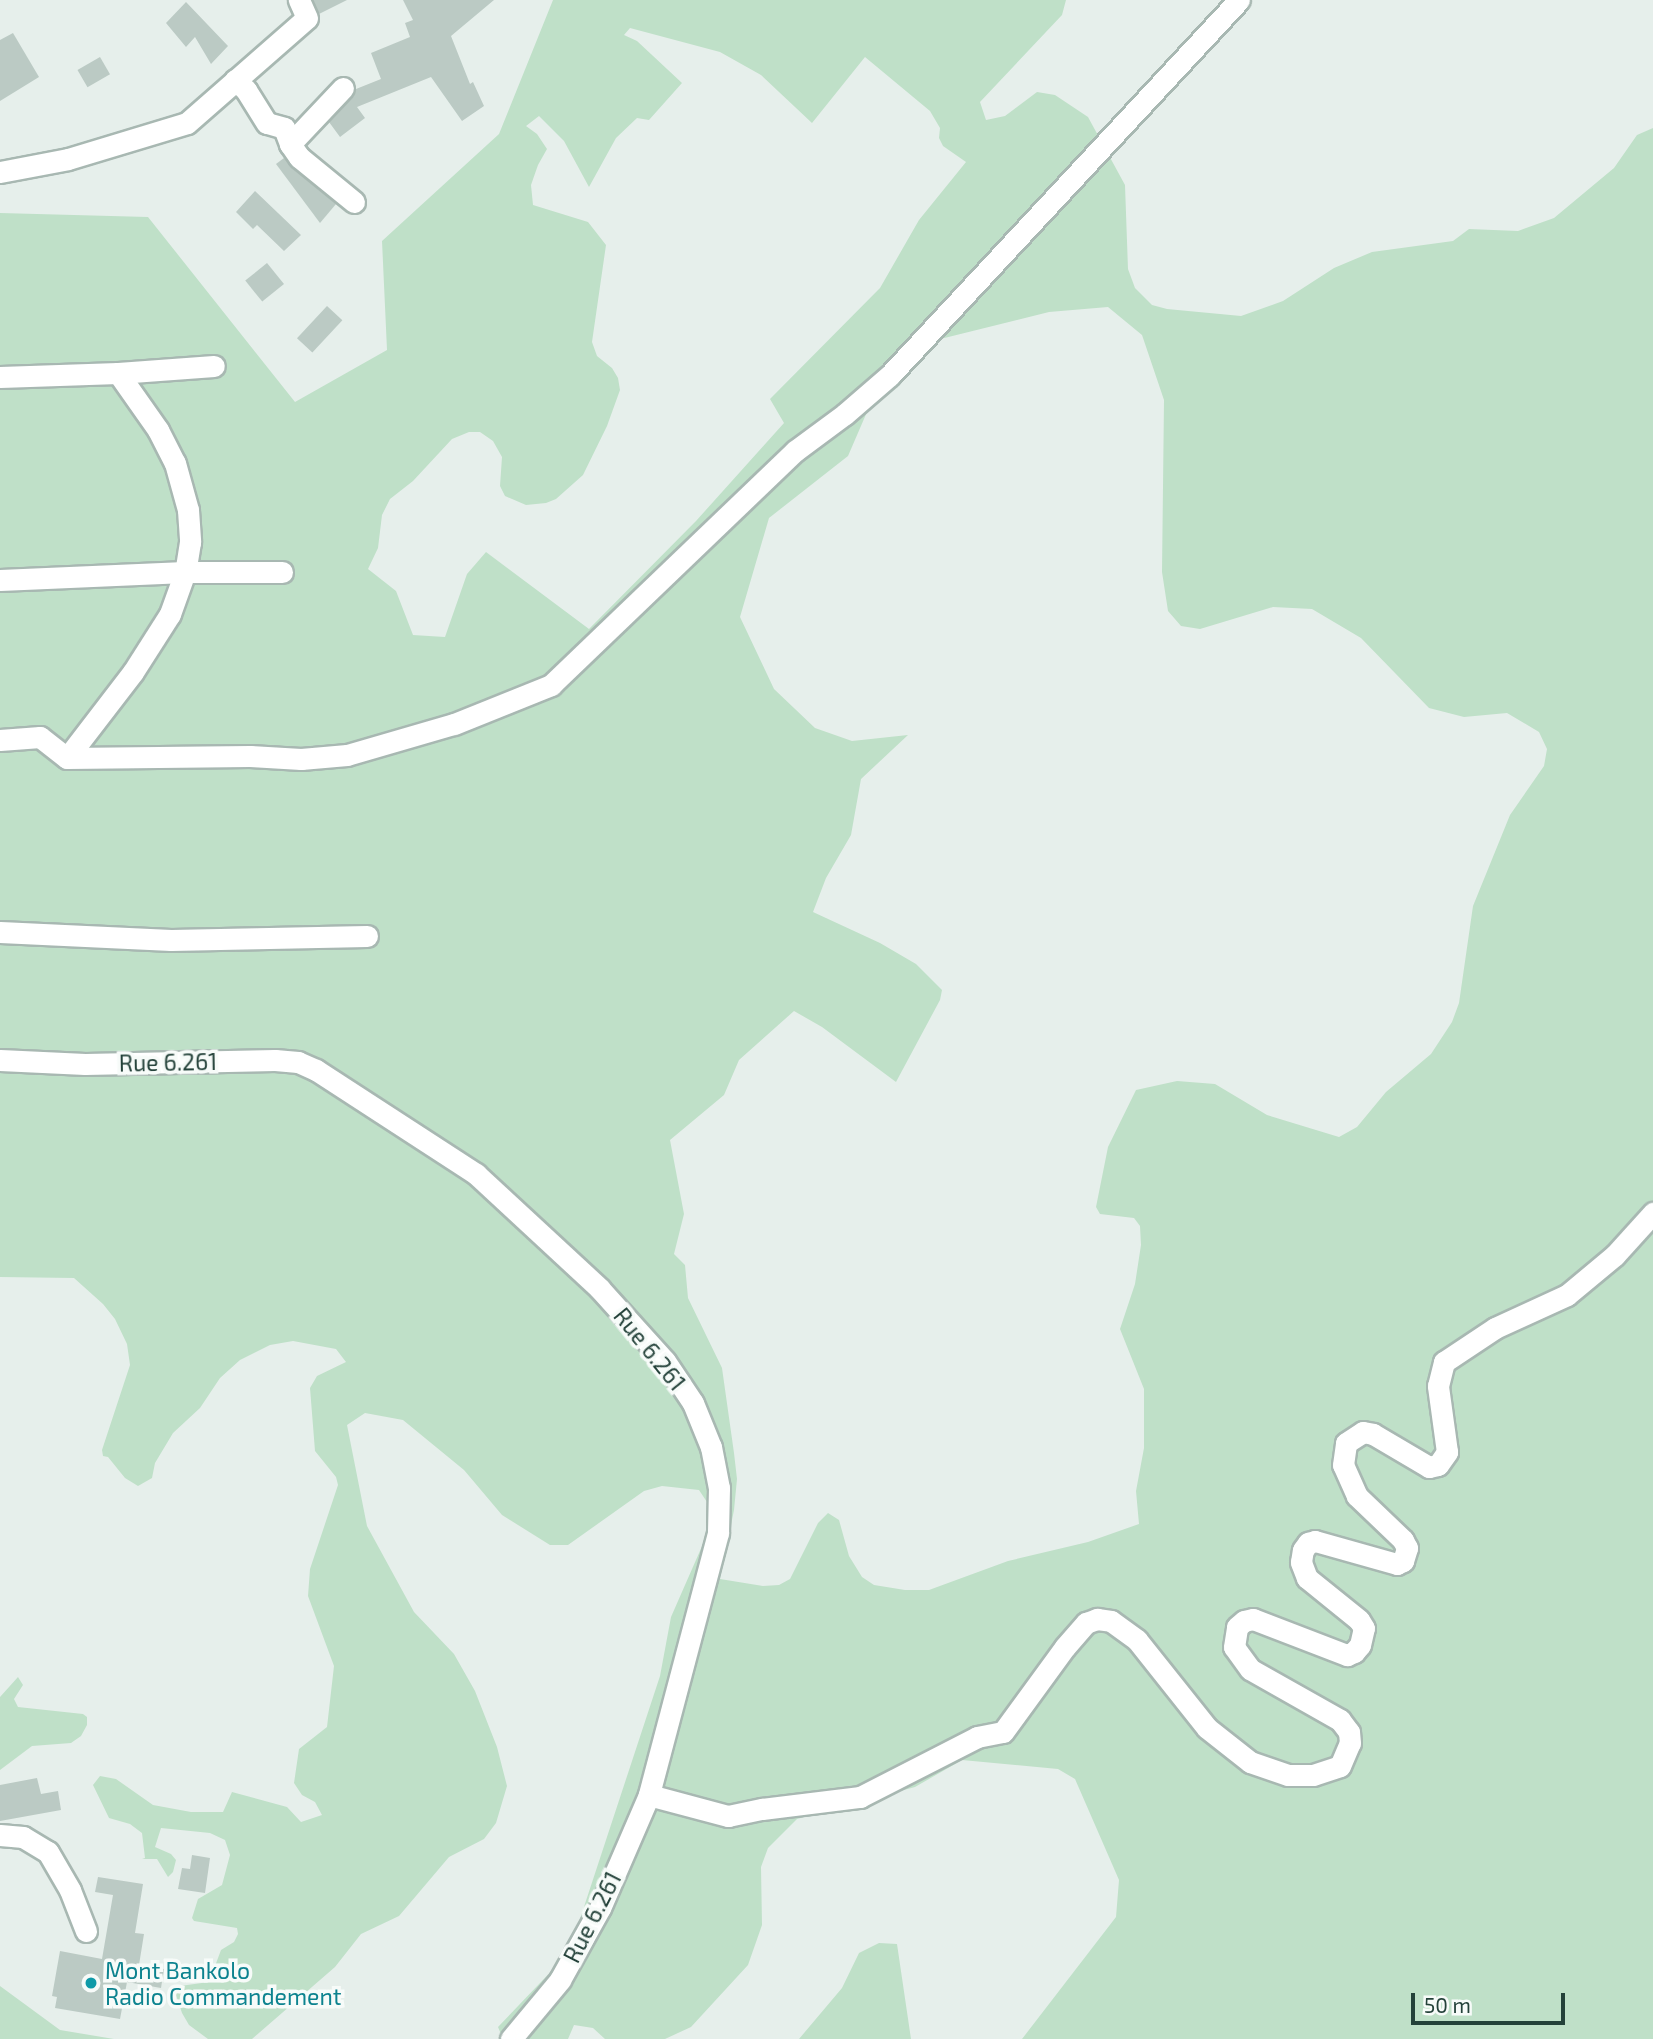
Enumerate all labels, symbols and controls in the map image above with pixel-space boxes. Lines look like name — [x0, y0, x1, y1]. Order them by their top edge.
street label: Rue 6.261 — [119, 1047, 217, 1077]
street label: Rue 6.261 — [608, 1302, 692, 1396]
street label: Rue 6.261 — [557, 1867, 627, 1967]
place label: Mont Bankolo Radio Commandement — [105, 1956, 342, 2010]
marker: Mont Bankolo Radio Commandement — [83, 1975, 99, 1991]
scale bar — [1415, 1980, 1569, 2024]
text: 50 m — [1424, 1992, 1471, 2017]

